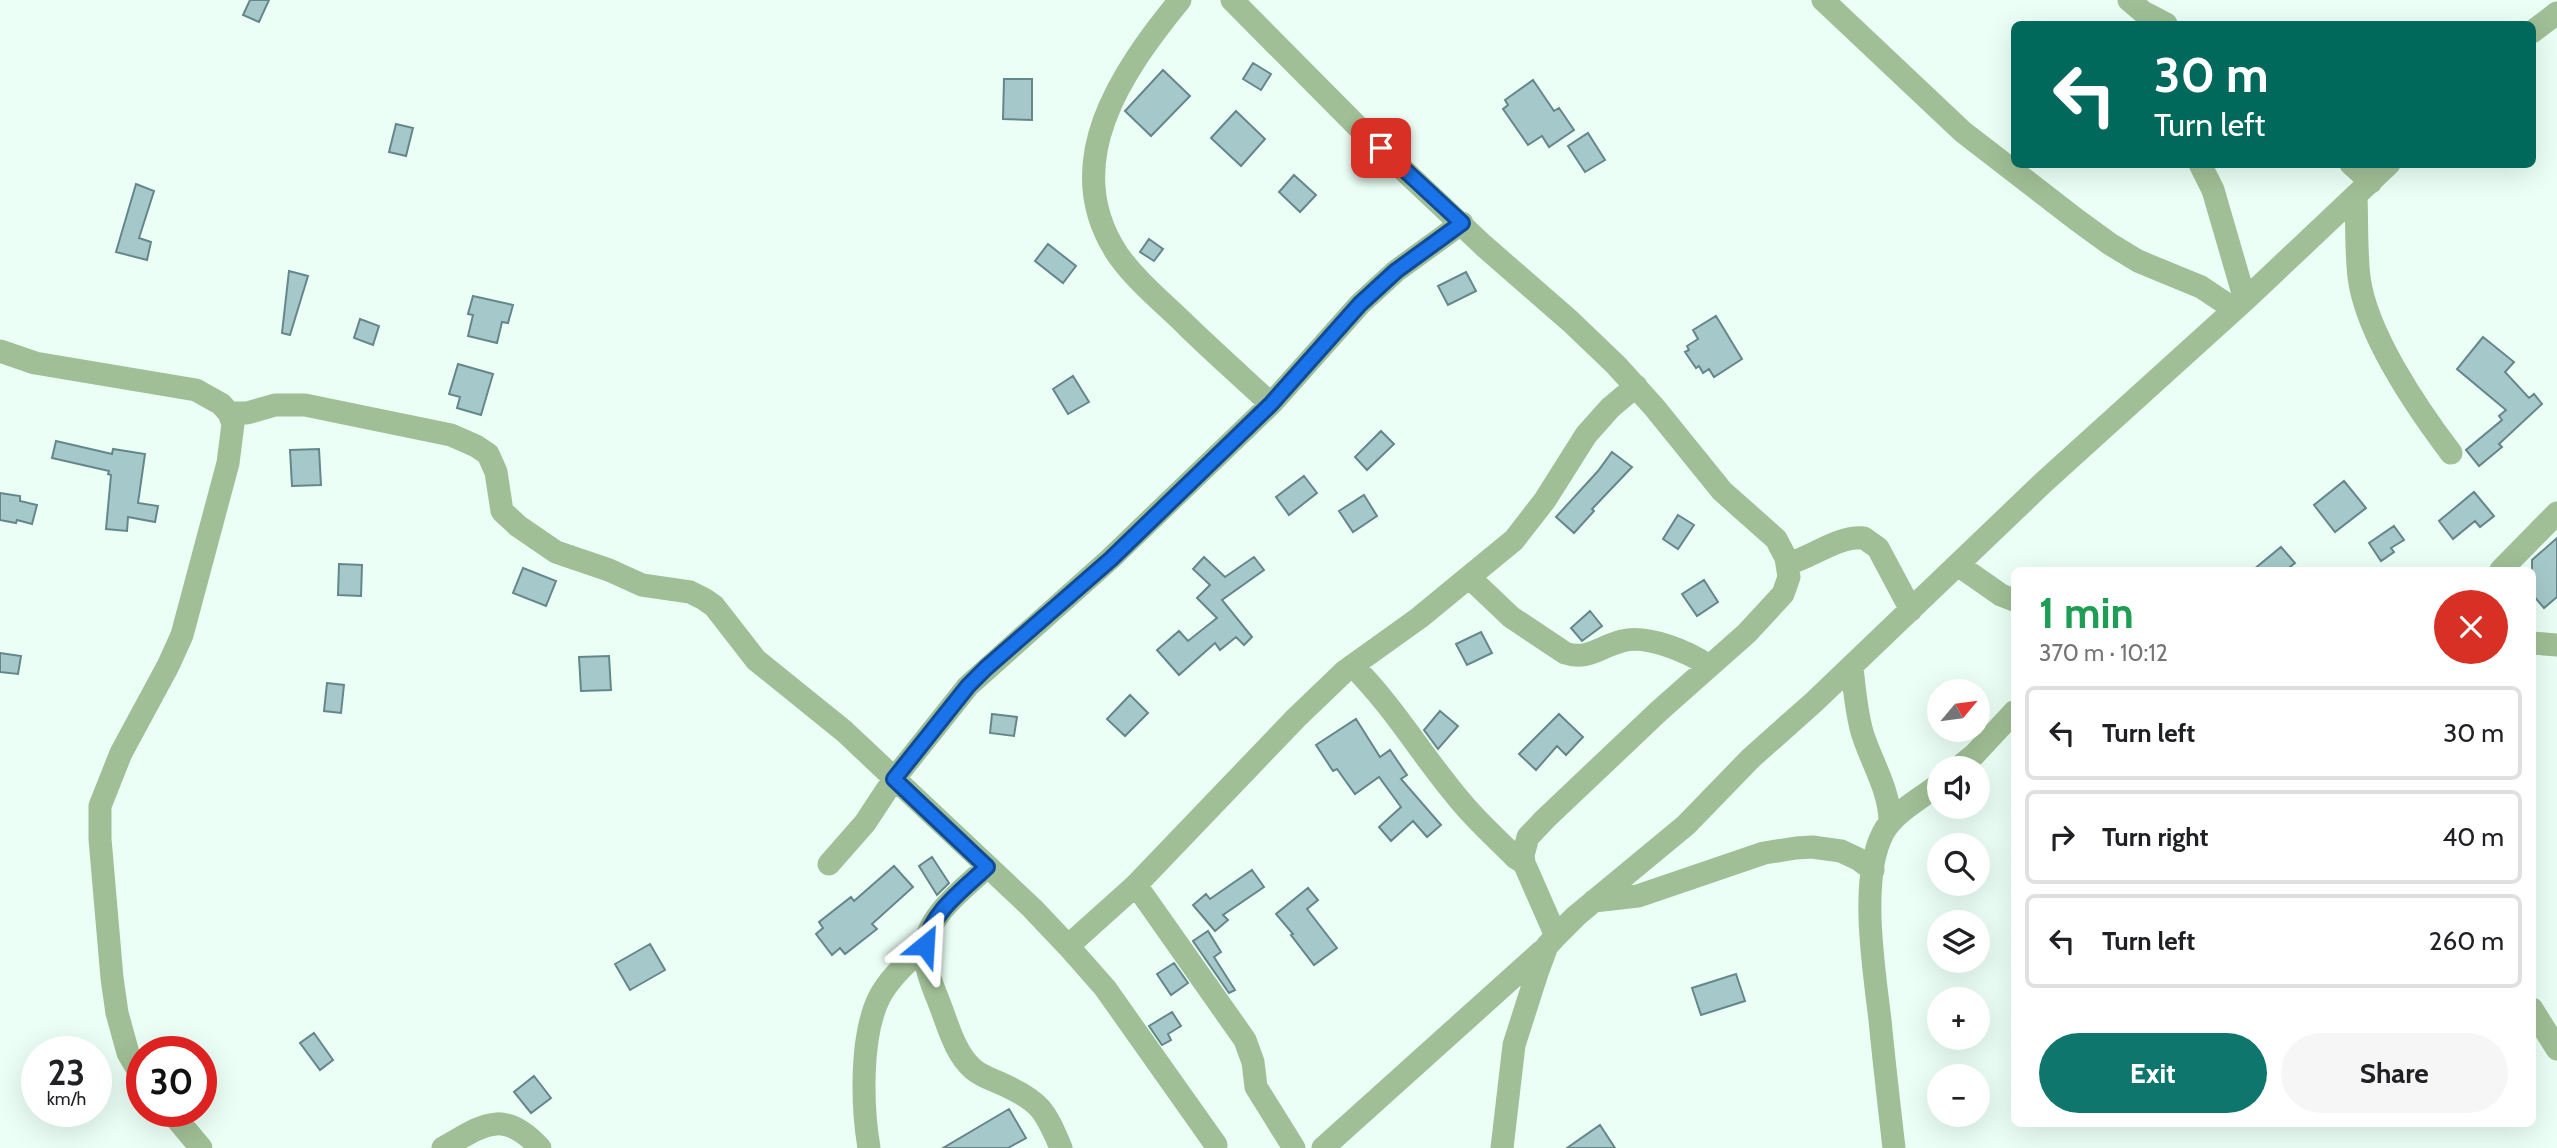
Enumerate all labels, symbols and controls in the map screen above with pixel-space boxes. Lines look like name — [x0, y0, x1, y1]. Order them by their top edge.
text: 30 m — [2154, 45, 2269, 104]
icon: left — [2039, 49, 2130, 140]
text: Turn left — [2154, 105, 2265, 144]
pin — [1351, 118, 1411, 178]
icon: arrive — [1362, 129, 1400, 167]
text: 1 min — [2039, 587, 2134, 639]
button: close — [2434, 590, 2508, 664]
text: 370 m · 10:12 — [2039, 639, 2168, 667]
north arrow — [1927, 679, 1990, 742]
map controls — [1927, 679, 1990, 1127]
icon: left — [2043, 714, 2081, 752]
text: Turn left — [2102, 717, 2195, 749]
text: 30 m — [2443, 717, 2504, 749]
button: sound — [1927, 756, 1990, 819]
icon: right — [2043, 818, 2081, 856]
text: Turn right — [2102, 821, 2208, 853]
text: 40 m — [2442, 821, 2504, 853]
button: search — [1927, 833, 1990, 896]
position arrow — [888, 908, 962, 982]
button: layers — [1927, 910, 1990, 973]
icon: left — [2043, 922, 2081, 960]
text: Turn left — [2102, 925, 2195, 957]
text: 260 m — [2429, 925, 2504, 957]
button: + — [1927, 987, 1990, 1050]
button: Exit — [2039, 1033, 2267, 1113]
button: Share — [2281, 1033, 2508, 1113]
speed limit sign: 30 — [126, 1036, 217, 1127]
text: 23 — [48, 1051, 85, 1094]
button: − — [1927, 1064, 1990, 1127]
text: km/h — [47, 1088, 86, 1110]

